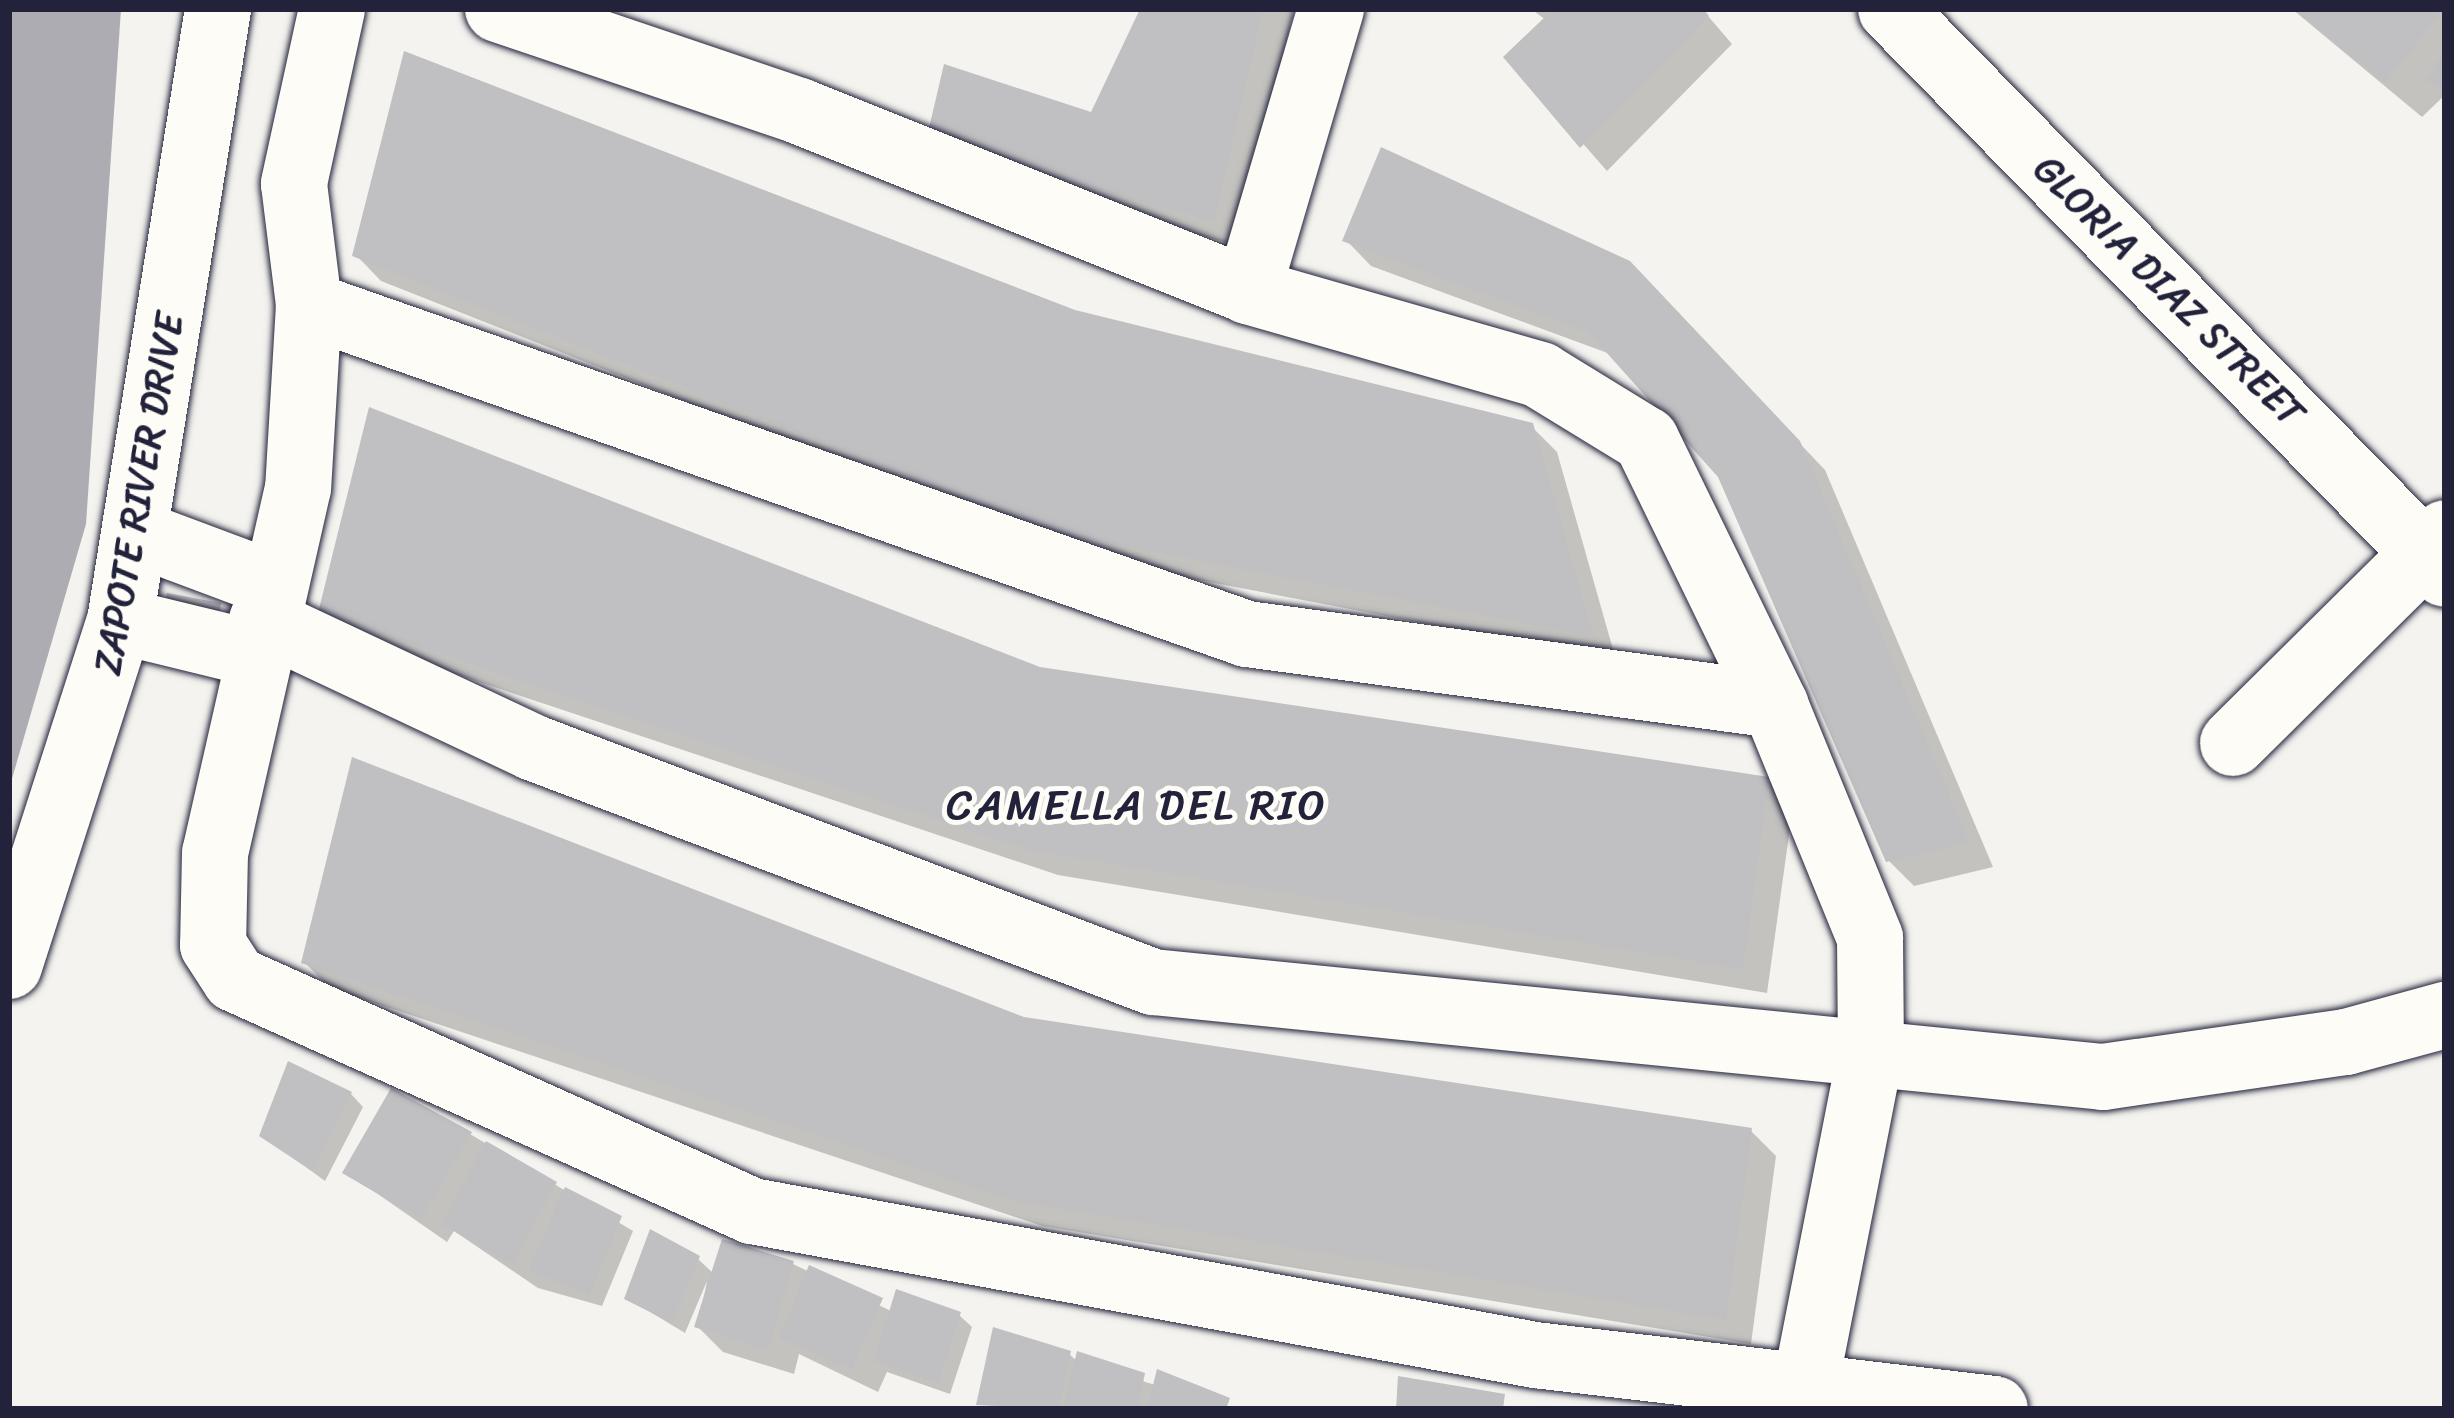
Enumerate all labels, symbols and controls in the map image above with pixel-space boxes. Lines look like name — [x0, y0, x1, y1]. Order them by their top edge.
street label: GLORIA DIAZ STREET — [2022, 144, 2316, 438]
street label: ZAPOTE RIVER DRIVE — [84, 308, 194, 680]
district label: CAMELLA DEL RIO — [945, 780, 1329, 830]

